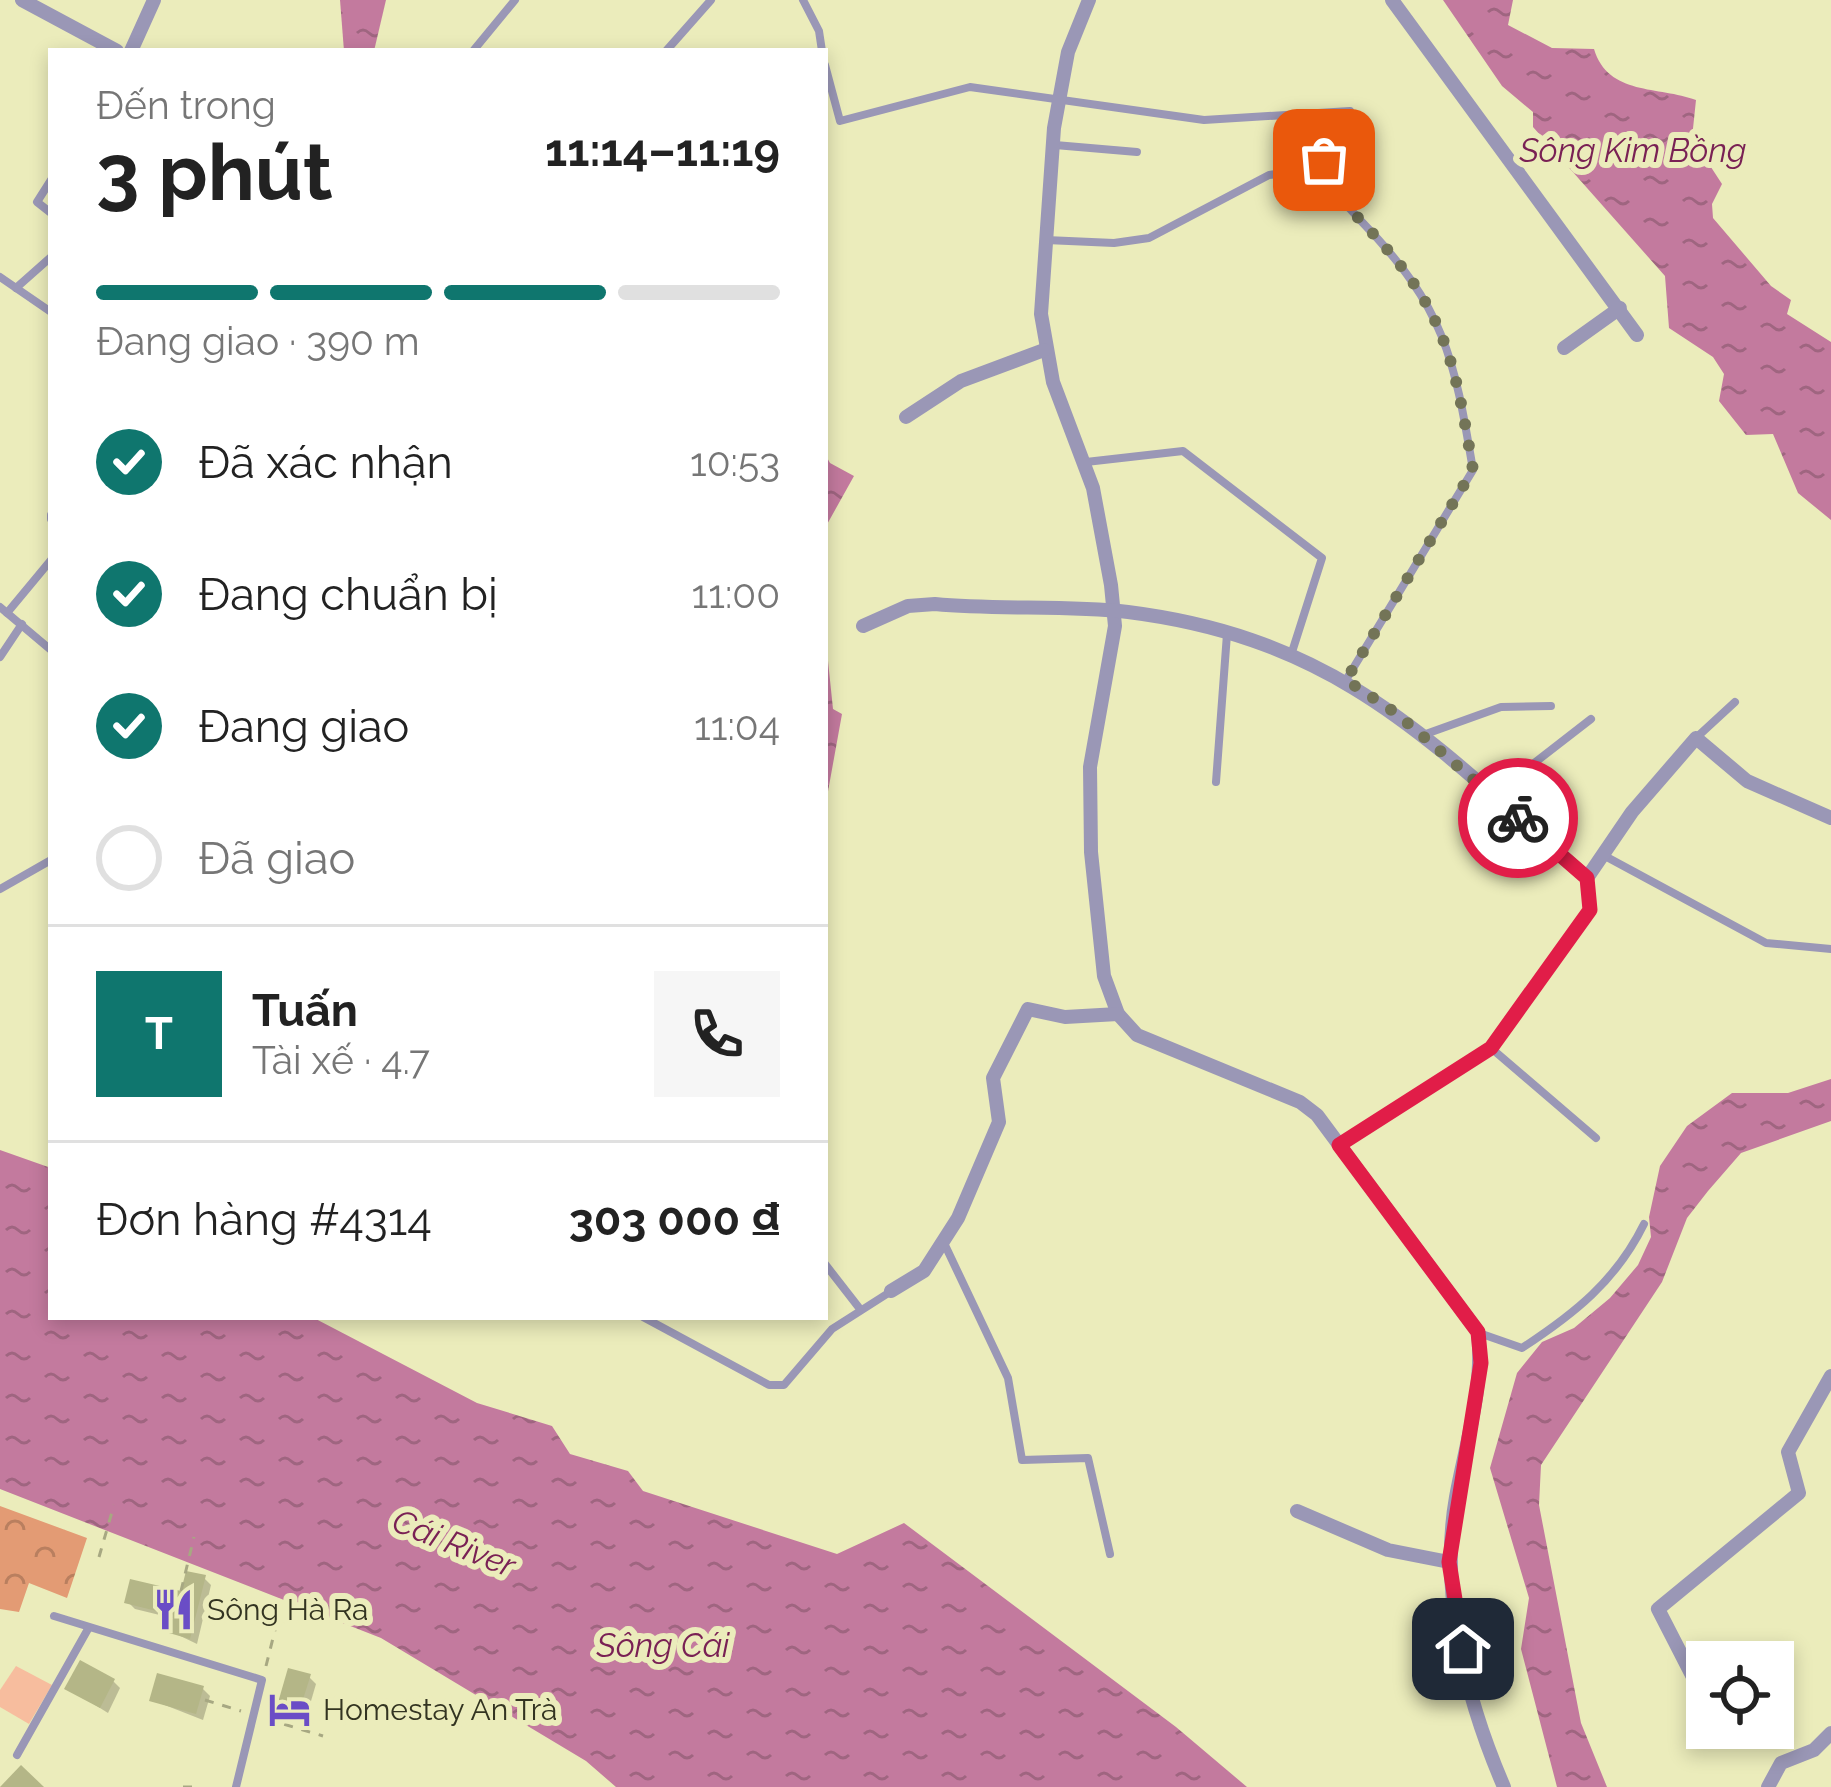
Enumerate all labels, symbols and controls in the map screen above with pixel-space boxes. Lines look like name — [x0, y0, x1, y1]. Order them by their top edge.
text: Đến trong — [96, 82, 276, 128]
pin — [1273, 109, 1375, 211]
text: 11:14–11:19 — [545, 124, 780, 177]
text: 3 phút — [96, 127, 333, 218]
icon: bag — [1291, 127, 1357, 193]
water label: Sông Kim Bồng — [1519, 131, 1746, 170]
text: Đang giao · 390 m — [96, 318, 420, 364]
icon: check — [96, 429, 162, 495]
text: Đã xác nhận — [198, 436, 453, 489]
text: 10:53 — [690, 439, 780, 485]
icon: check — [96, 561, 162, 627]
text: Đang chuẩn bị — [198, 568, 498, 621]
text: 11:00 — [692, 571, 780, 617]
icon: check — [96, 693, 162, 759]
text: Đang giao — [198, 700, 409, 753]
text: 11:04 — [694, 703, 780, 749]
courier — [1458, 758, 1578, 878]
icon: bike — [1485, 785, 1551, 851]
text: Đã giao — [198, 832, 355, 885]
button: phone — [654, 971, 780, 1097]
text: Tuấn — [252, 984, 358, 1037]
text: T — [145, 1007, 173, 1060]
text: Tài xế · 4.7 — [252, 1037, 430, 1083]
text: Đơn hàng #4314 — [96, 1193, 432, 1246]
text: 303 000 ₫ — [569, 1193, 780, 1246]
water label: Cái River — [387, 1501, 523, 1586]
restaurant icon: Sông Hà Ra — [150, 1586, 196, 1632]
place label: Sông Hà Ra — [207, 1592, 368, 1627]
pin — [1412, 1598, 1514, 1700]
icon: home — [1430, 1616, 1496, 1682]
water label: Sông Cái — [596, 1626, 730, 1665]
map controls — [1686, 1641, 1794, 1749]
button: locate — [1686, 1641, 1794, 1749]
hotel icon: Homestay An Trà — [266, 1686, 312, 1732]
place label: Homestay An Trà — [323, 1692, 557, 1727]

